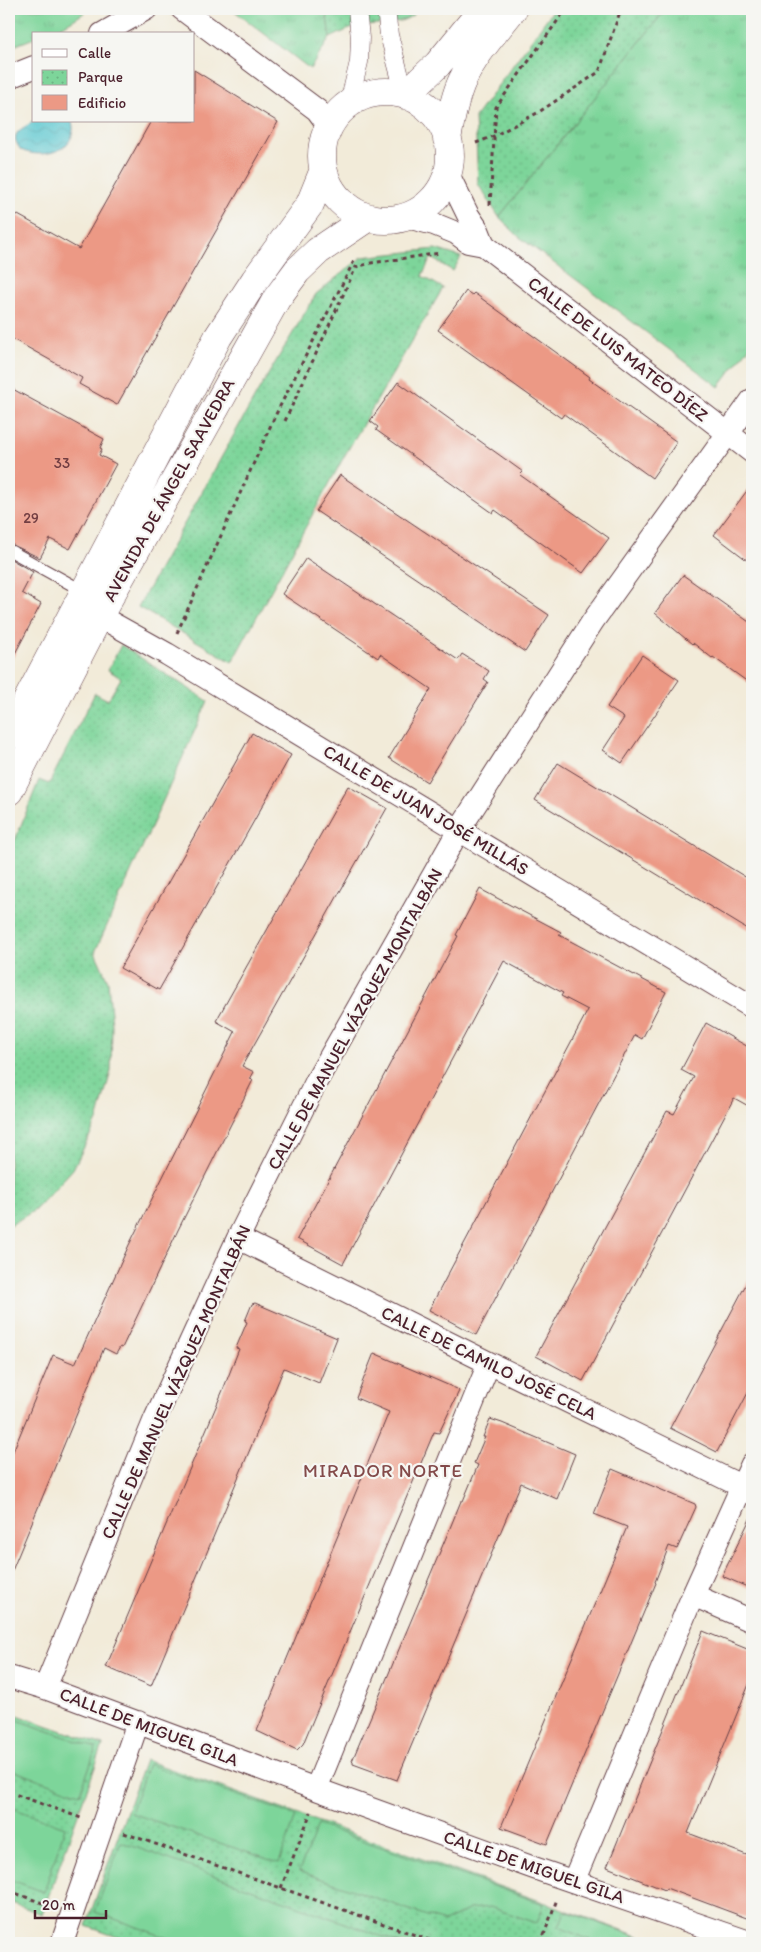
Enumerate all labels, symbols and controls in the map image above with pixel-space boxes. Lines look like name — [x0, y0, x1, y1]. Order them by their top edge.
legend — [32, 32, 195, 122]
text: Calle — [78, 44, 111, 62]
text: Parque — [78, 68, 123, 86]
text: Edificio — [78, 94, 126, 112]
street label: CALLE DE LUIS MATEO DÍEZ — [523, 272, 713, 426]
street label: AVENIDA DE ÁNGEL SAAVEDRA — [98, 374, 240, 605]
house number: 33 — [54, 454, 70, 472]
house number: 29 — [23, 509, 39, 527]
street label: CALLE DE JUAN JOSÉ MILLÁS — [319, 740, 533, 880]
street label: CALLE DE MANUEL VÁZQUEZ MONTALBÁN — [263, 864, 447, 1174]
street label: CALLE DE MANUEL VÁZQUEZ MONTALBÁN — [97, 1222, 255, 1542]
street label: CALLE DE CAMILO JOSÉ CELA — [378, 1301, 601, 1425]
district label: MIRADOR NORTE — [303, 1459, 463, 1482]
street label: CALLE DE MIGUEL GILA — [56, 1683, 242, 1771]
street label: CALLE DE MIGUEL GILA — [441, 1826, 628, 1908]
scale bar — [35, 1887, 106, 1919]
text: 20 m — [42, 1896, 76, 1914]

